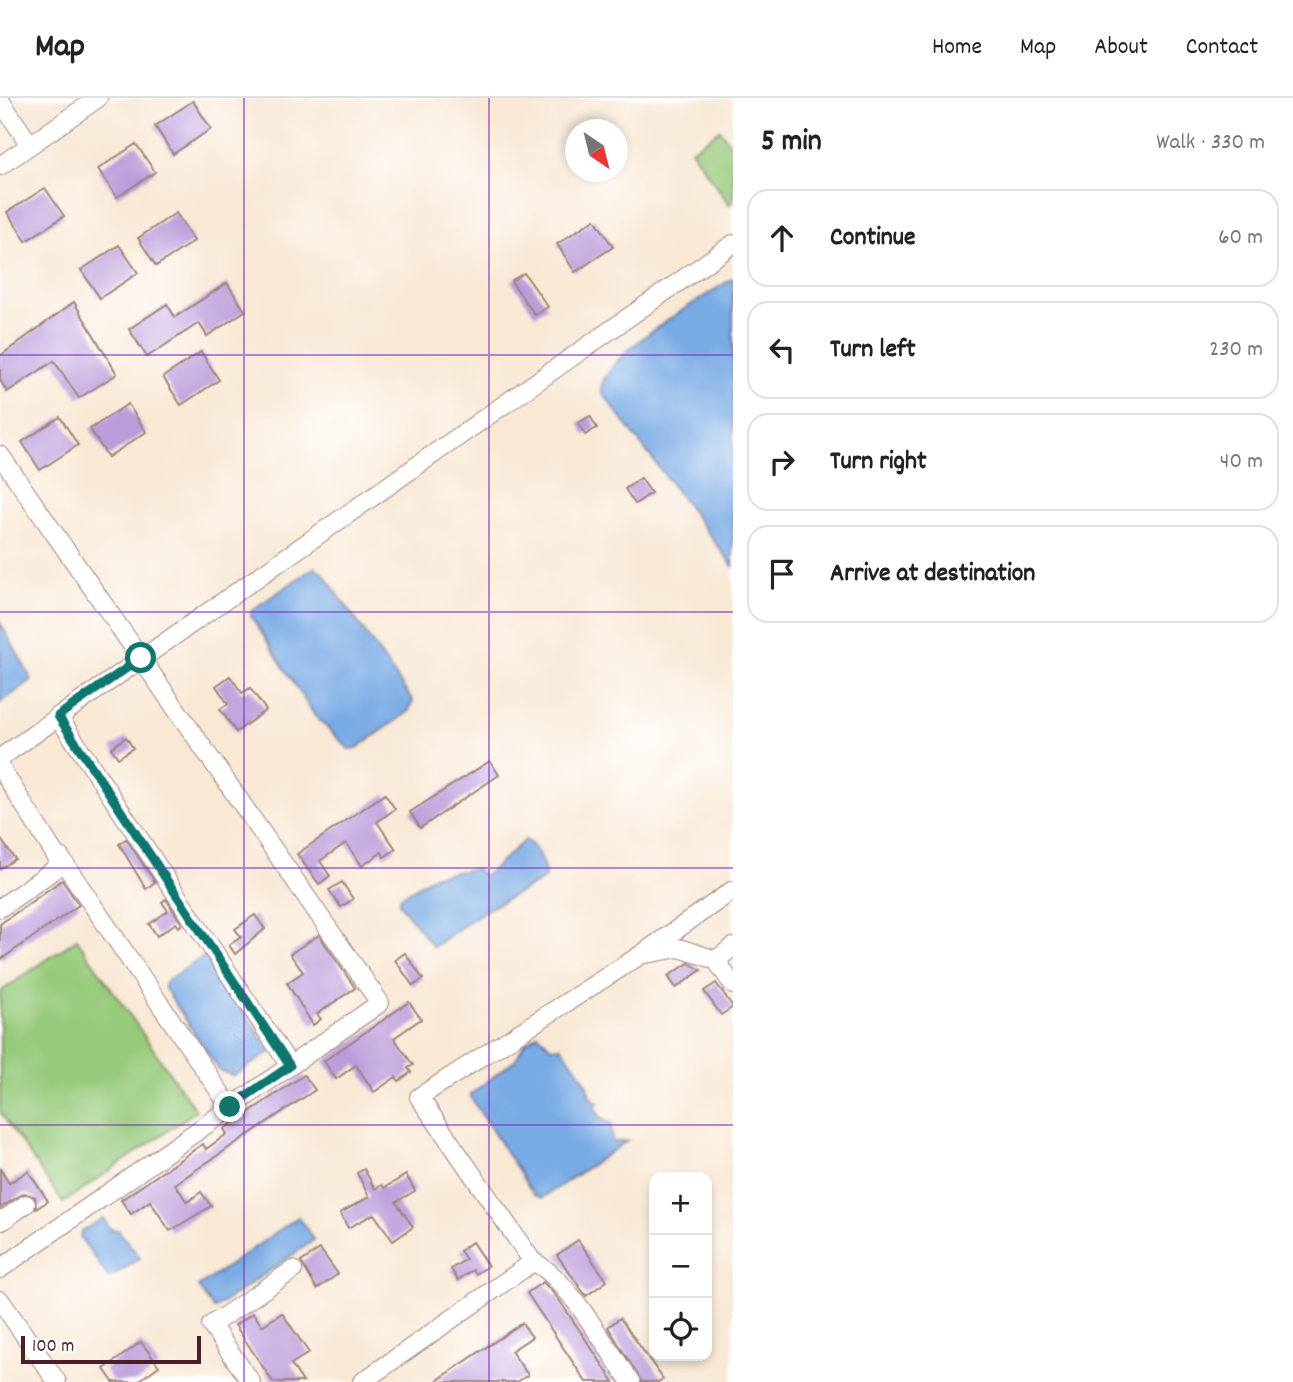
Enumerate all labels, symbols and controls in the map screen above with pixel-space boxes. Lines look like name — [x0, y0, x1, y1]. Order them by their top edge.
text: Map — [35, 25, 85, 72]
text: Home — [932, 31, 982, 65]
text: Map — [1020, 31, 1056, 65]
text: About — [1094, 31, 1148, 65]
text: Contact — [1186, 31, 1258, 65]
north arrow — [565, 119, 628, 182]
text: 5 min — [761, 122, 822, 165]
text: Walk · 330 m — [1156, 127, 1265, 160]
icon: ahead — [763, 219, 801, 257]
text: Continue — [830, 220, 915, 257]
text: 60 m — [1218, 222, 1263, 255]
icon: left — [763, 331, 801, 369]
text: Turn left — [830, 332, 916, 369]
text: 230 m — [1209, 334, 1263, 367]
icon: right — [763, 443, 801, 481]
text: Turn right — [830, 444, 927, 481]
text: 40 m — [1220, 446, 1263, 479]
icon: arrive — [763, 555, 801, 593]
text: Arrive at destination — [830, 556, 1035, 593]
route start — [125, 642, 156, 673]
route end — [214, 1091, 245, 1122]
map controls — [649, 1172, 712, 1361]
button: + — [649, 1172, 712, 1235]
button: − — [649, 1235, 712, 1298]
button: locate — [649, 1298, 712, 1361]
scale bar — [21, 1333, 201, 1365]
text: 100 m — [32, 1334, 74, 1361]

